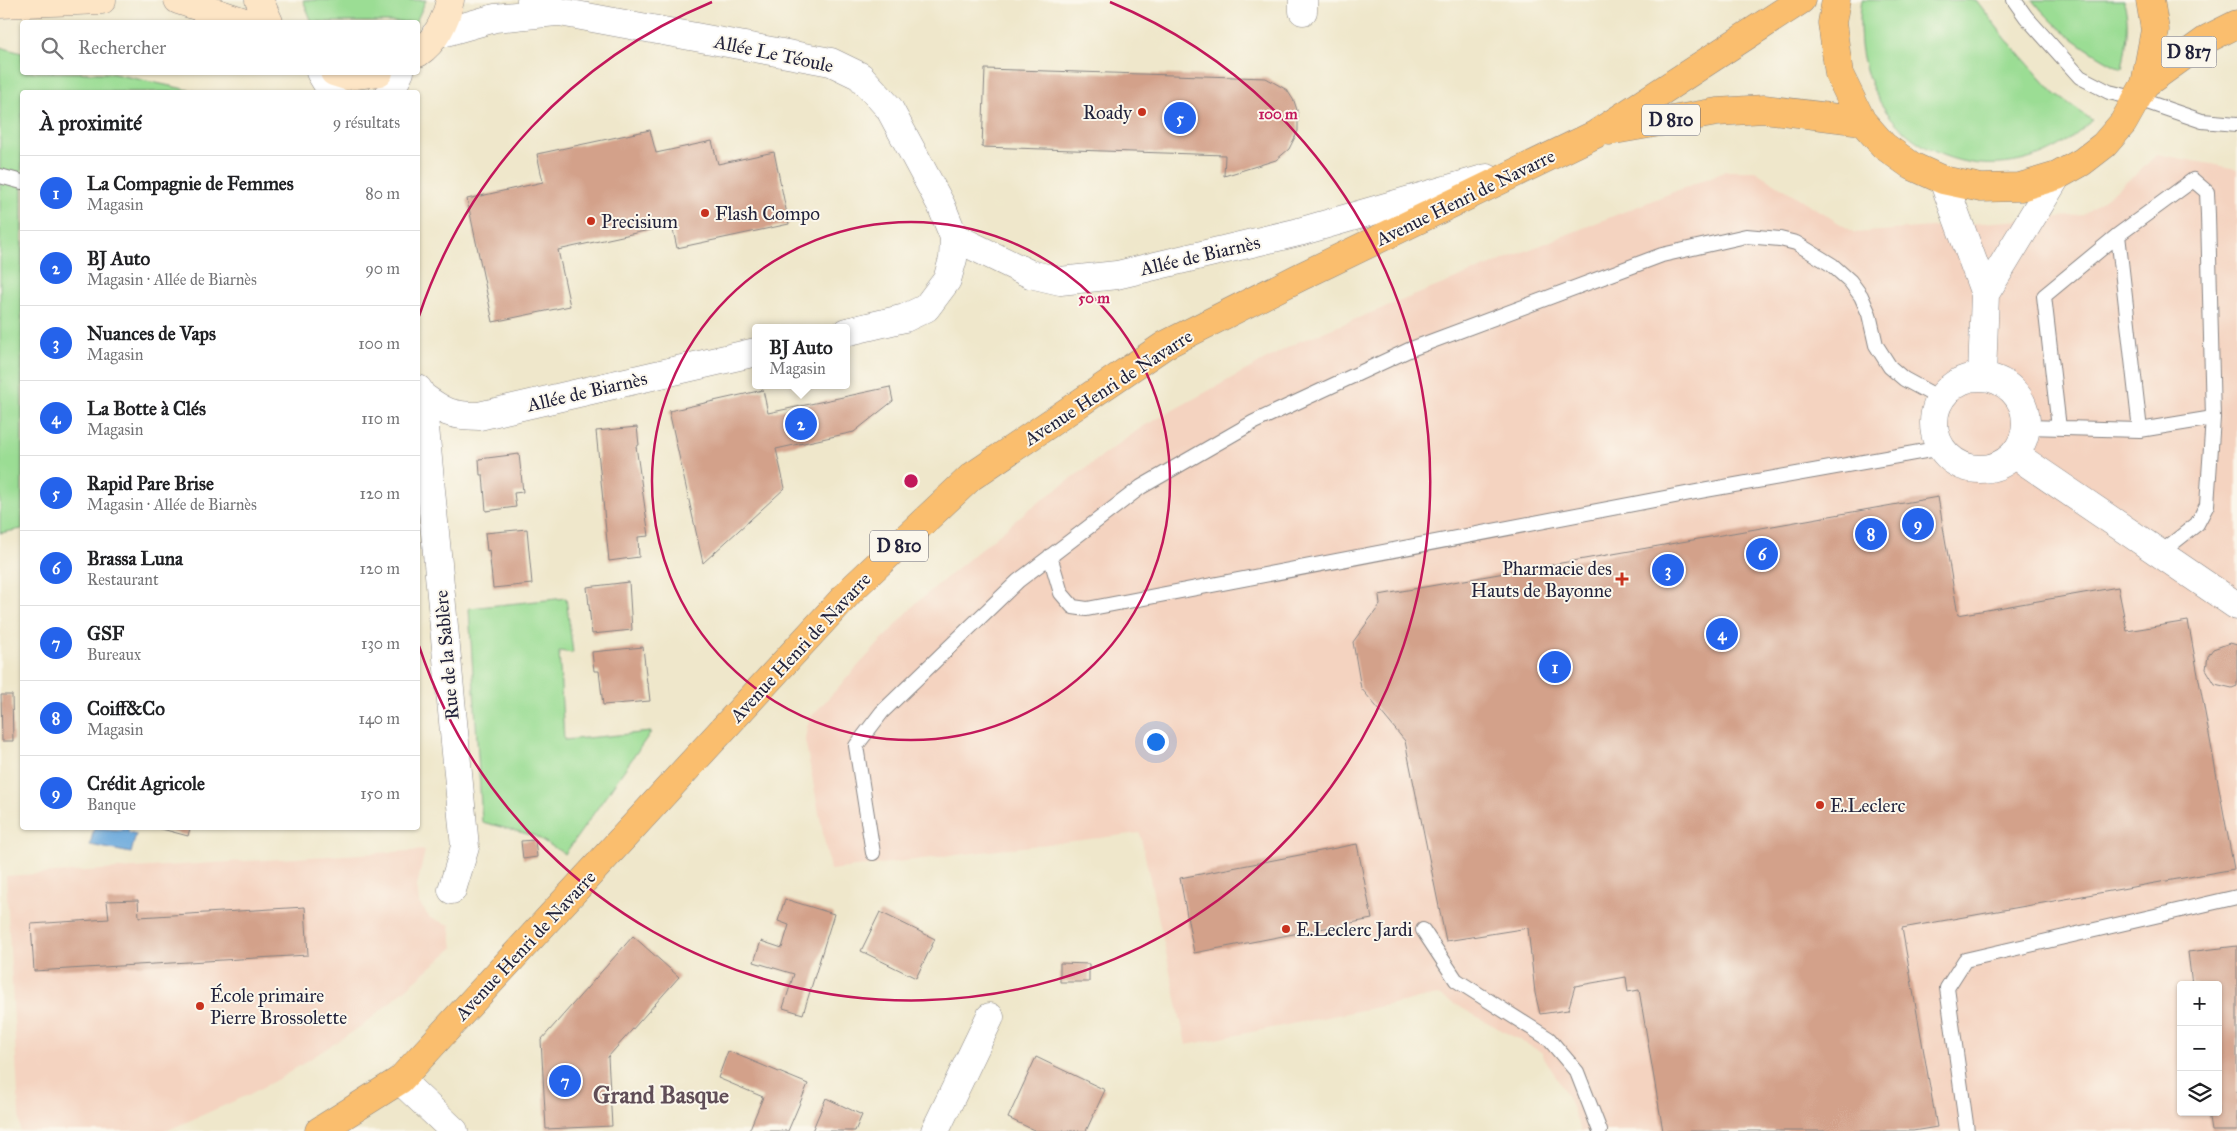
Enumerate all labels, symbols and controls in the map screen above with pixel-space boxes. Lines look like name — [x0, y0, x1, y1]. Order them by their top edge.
search box — [20, 20, 420, 75]
street label: Allée Le Téoule — [711, 29, 836, 77]
icon: search — [38, 34, 66, 62]
text: Rechercher — [78, 36, 166, 59]
road number: D 817 — [2162, 36, 2216, 68]
pin: 5 — [1164, 99, 1196, 137]
place label: Roady — [1083, 101, 1133, 124]
road number: D 810 — [1642, 104, 1700, 136]
text: 100 m — [1258, 105, 1298, 123]
marker: Roady — [1136, 106, 1148, 118]
text: À proximité — [40, 110, 142, 136]
text: 9 résultats — [333, 113, 400, 132]
street label: Avenue Henri de Navarre — [1371, 144, 1559, 251]
text: La Compagnie de Femmes — [87, 172, 294, 195]
text: 1 — [53, 184, 59, 203]
text: 80 m — [365, 184, 400, 203]
text: Magasin — [87, 195, 143, 214]
place label: Flash Compo — [715, 202, 820, 225]
marker: Flash Compo — [699, 207, 711, 219]
place label: Precisium — [601, 210, 678, 233]
marker: Precisium — [585, 215, 597, 227]
street label: Allée de Biarnès — [1137, 230, 1262, 281]
text: BJ Auto — [87, 247, 150, 270]
text: 2 — [52, 259, 60, 278]
text: 90 m — [365, 259, 400, 278]
text: Magasin · Allée de Biarnès — [87, 270, 257, 289]
text: 50 m — [1078, 289, 1110, 307]
text: Nuances de Vaps — [87, 322, 216, 345]
popup — [752, 324, 850, 389]
street label: Avenue Henri de Navarre — [1019, 324, 1197, 451]
text: 3 — [53, 334, 59, 353]
text: 100 m — [358, 334, 400, 353]
text: BJ Auto — [769, 336, 833, 359]
text: Magasin — [87, 345, 143, 364]
text: Magasin — [769, 359, 826, 378]
street label: Allée de Biarnès — [524, 366, 649, 417]
text: La Botte à Clés — [87, 397, 206, 420]
pin: 2 — [785, 405, 817, 443]
text: 4 — [52, 409, 60, 428]
text: 110 m — [361, 409, 400, 428]
text: Magasin — [87, 420, 143, 439]
text: Rapid Pare Brise — [87, 472, 214, 495]
centre of rings — [902, 472, 920, 490]
text: 5 — [52, 484, 60, 503]
text: 120 m — [360, 484, 400, 503]
text: Magasin · Allée de Biarnès — [87, 495, 257, 514]
pin: 9 — [1902, 505, 1934, 543]
pin: 8 — [1855, 515, 1887, 553]
road number: D 810 — [870, 530, 928, 562]
pin: 6 — [1746, 535, 1778, 573]
text: Brassa Luna — [87, 547, 183, 570]
pin: 3 — [1652, 551, 1684, 589]
place label: Pharmacie des Hauts de Bayonne — [1471, 557, 1612, 602]
text: 6 — [52, 559, 60, 578]
text: 120 m — [360, 559, 400, 578]
street label: Avenue Henri de Navarre — [724, 568, 876, 728]
text: Restaurant — [87, 570, 159, 589]
marker: Pharmacie des Hauts de Bayonne — [1616, 573, 1628, 585]
street label: Rue de la Sablère — [429, 589, 464, 721]
pin: 4 — [1706, 615, 1738, 653]
text: GSF — [87, 622, 124, 645]
text: 7 — [52, 634, 60, 653]
text: 130 m — [361, 634, 400, 653]
text: Bureaux — [87, 645, 141, 664]
pin: 1 — [1539, 648, 1571, 686]
text: Coiff&Co — [87, 697, 165, 720]
text: 8 — [52, 709, 60, 728]
text: 140 m — [359, 709, 400, 728]
text: Magasin — [87, 720, 143, 739]
your location — [1143, 729, 1169, 755]
text: Crédit Agricole — [87, 772, 205, 795]
text: 9 — [52, 784, 60, 803]
text: 150 m — [360, 784, 400, 803]
place label: E.Leclerc — [1830, 794, 1906, 817]
text: Banque — [87, 795, 136, 814]
marker: E.Leclerc — [1814, 799, 1826, 811]
street label: Avenue Henri de Navarre — [449, 866, 601, 1026]
place label: E.Leclerc Jardi — [1296, 918, 1413, 942]
marker: E.Leclerc Jardi — [1280, 923, 1292, 935]
map controls — [2177, 981, 2222, 1116]
button: + — [2177, 981, 2222, 1026]
place label: École primaire Pierre Brossolette — [210, 983, 347, 1029]
marker: École primaire Pierre Brossolette — [194, 1000, 206, 1012]
button: − — [2177, 1026, 2222, 1071]
pin: 7 — [549, 1062, 581, 1100]
button: layers — [2177, 1071, 2222, 1116]
district label: Grand Basque — [593, 1080, 729, 1110]

